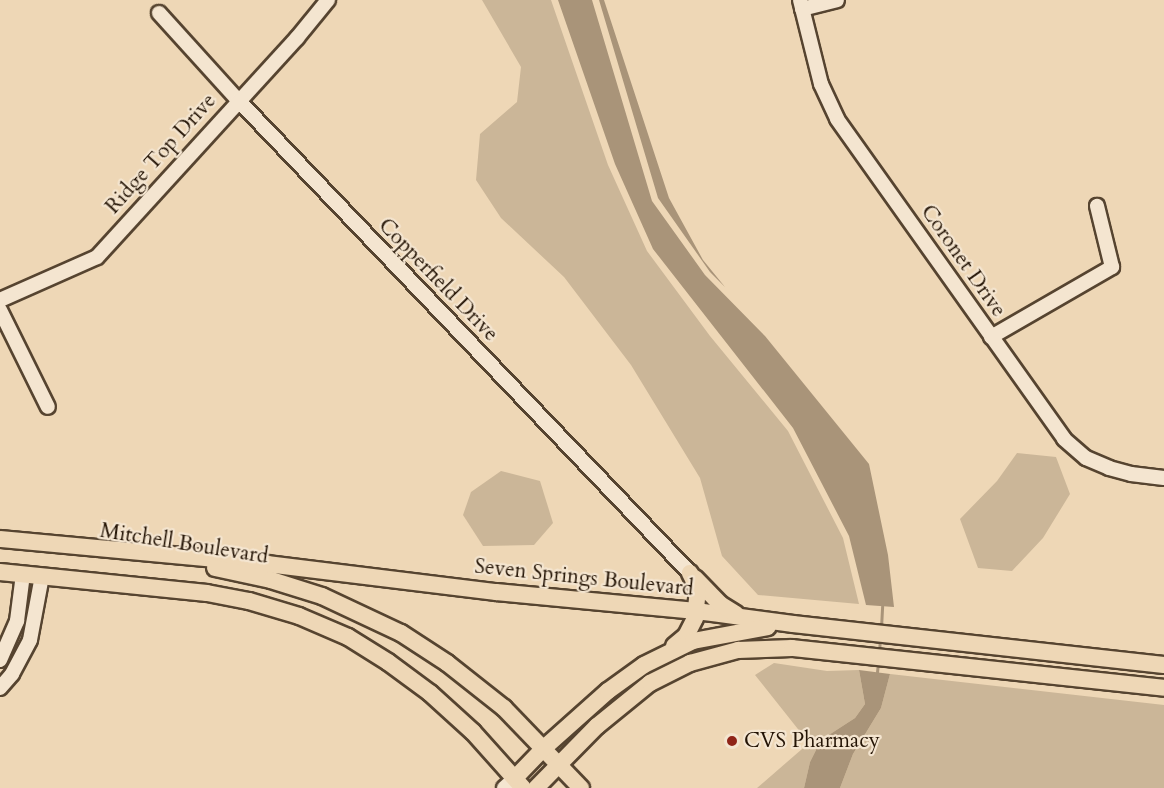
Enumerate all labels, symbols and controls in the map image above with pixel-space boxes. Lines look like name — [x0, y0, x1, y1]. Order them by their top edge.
street label: Ridge Top Drive — [100, 89, 222, 219]
street label: Coronet Drive — [915, 200, 1011, 322]
street label: Copperfield Drive — [373, 213, 503, 347]
street label: Mitchell Boulevard — [98, 518, 270, 570]
street label: Seven Springs Boulevard — [473, 554, 695, 602]
place label: CVS Pharmacy — [744, 728, 880, 754]
marker: CVS Pharmacy — [725, 734, 739, 748]

